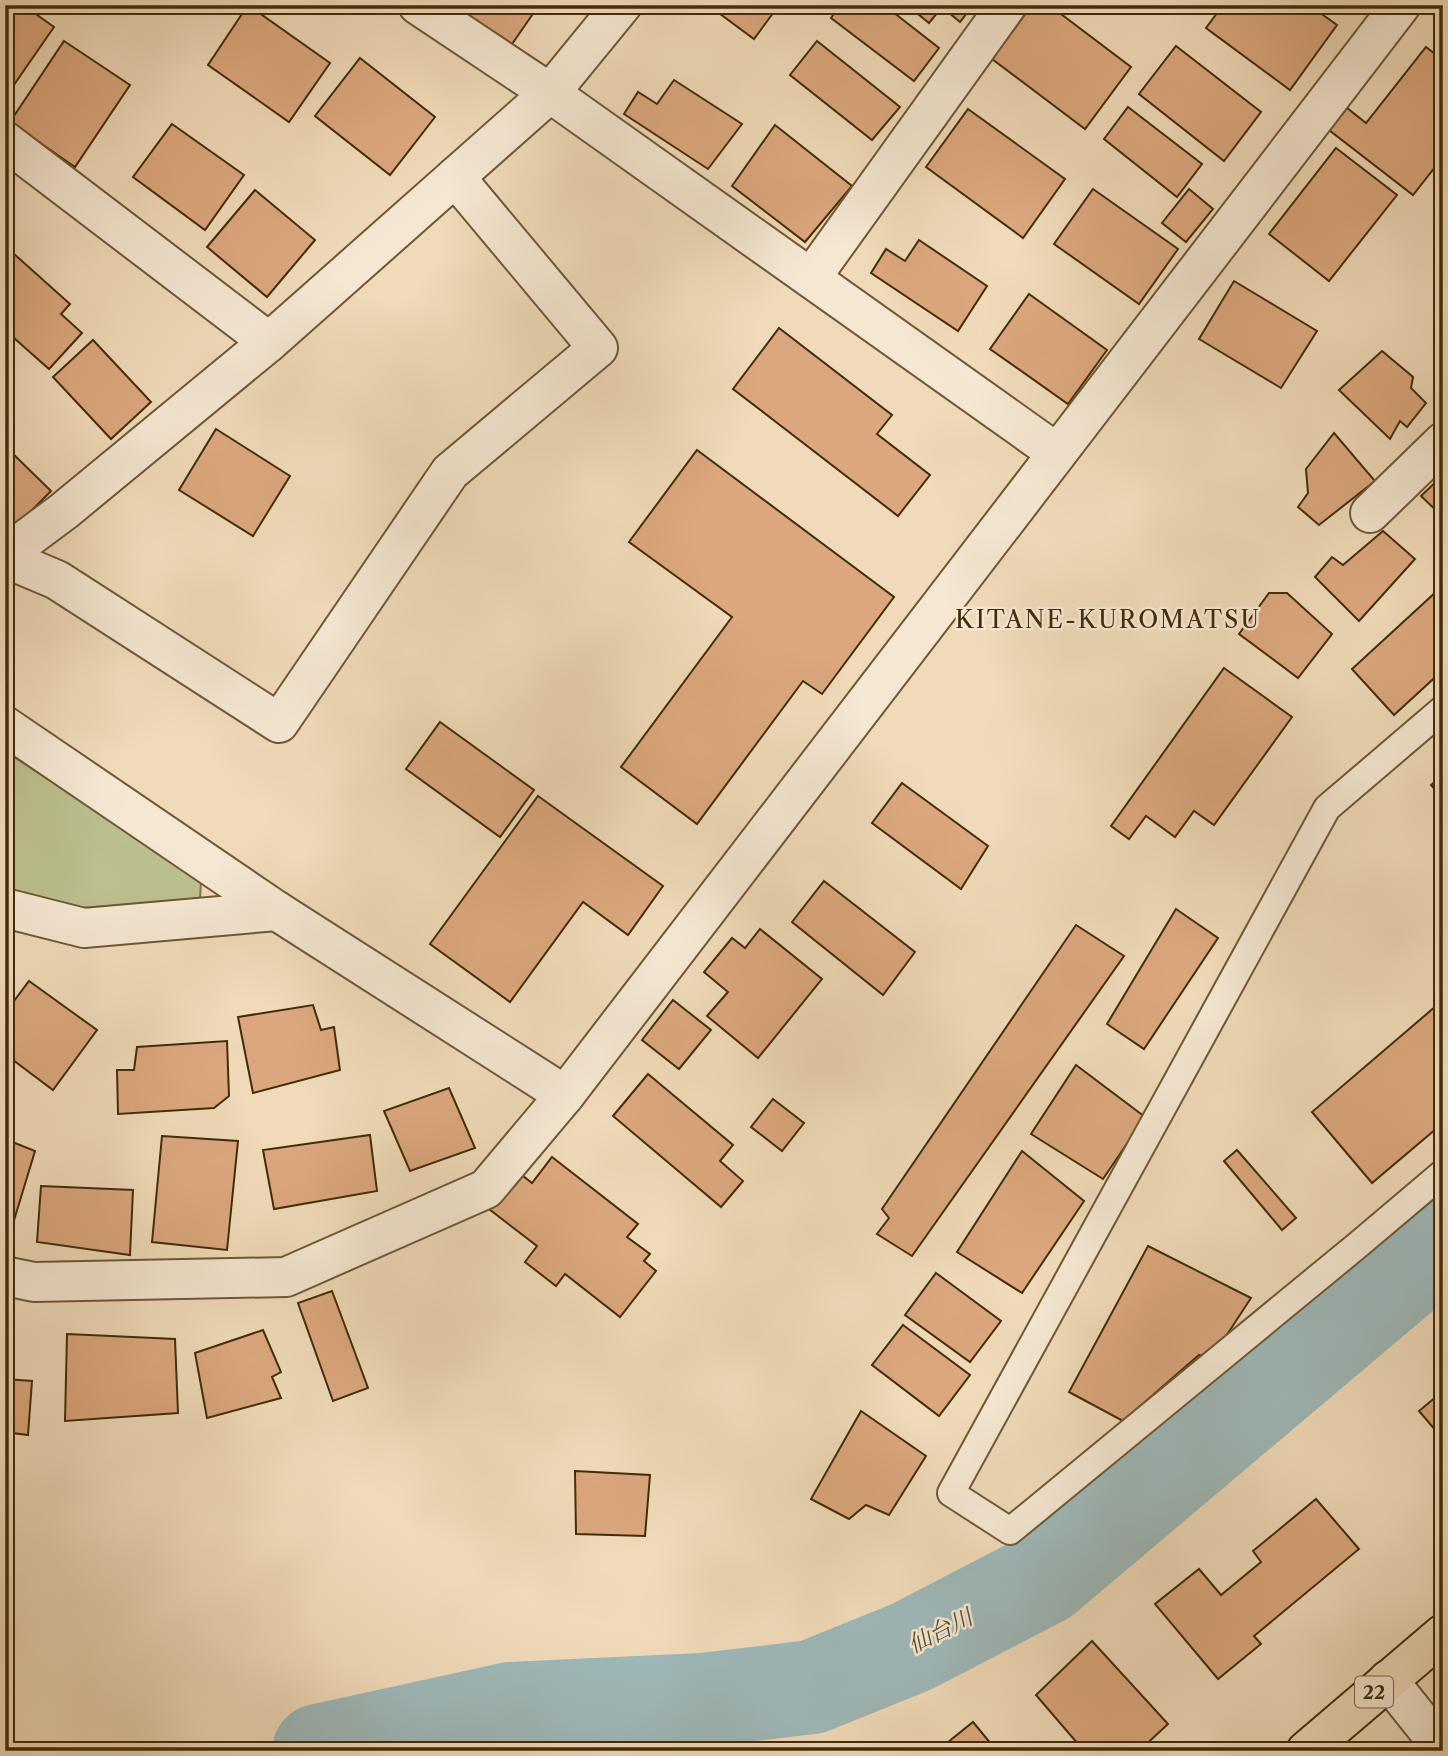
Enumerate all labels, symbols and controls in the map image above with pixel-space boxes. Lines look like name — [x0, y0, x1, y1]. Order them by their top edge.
district label: KITANE-KUROMATSU — [955, 605, 1261, 634]
water label: 仙台川 — [903, 1602, 980, 1659]
road number: 22 — [1355, 1676, 1393, 1708]

